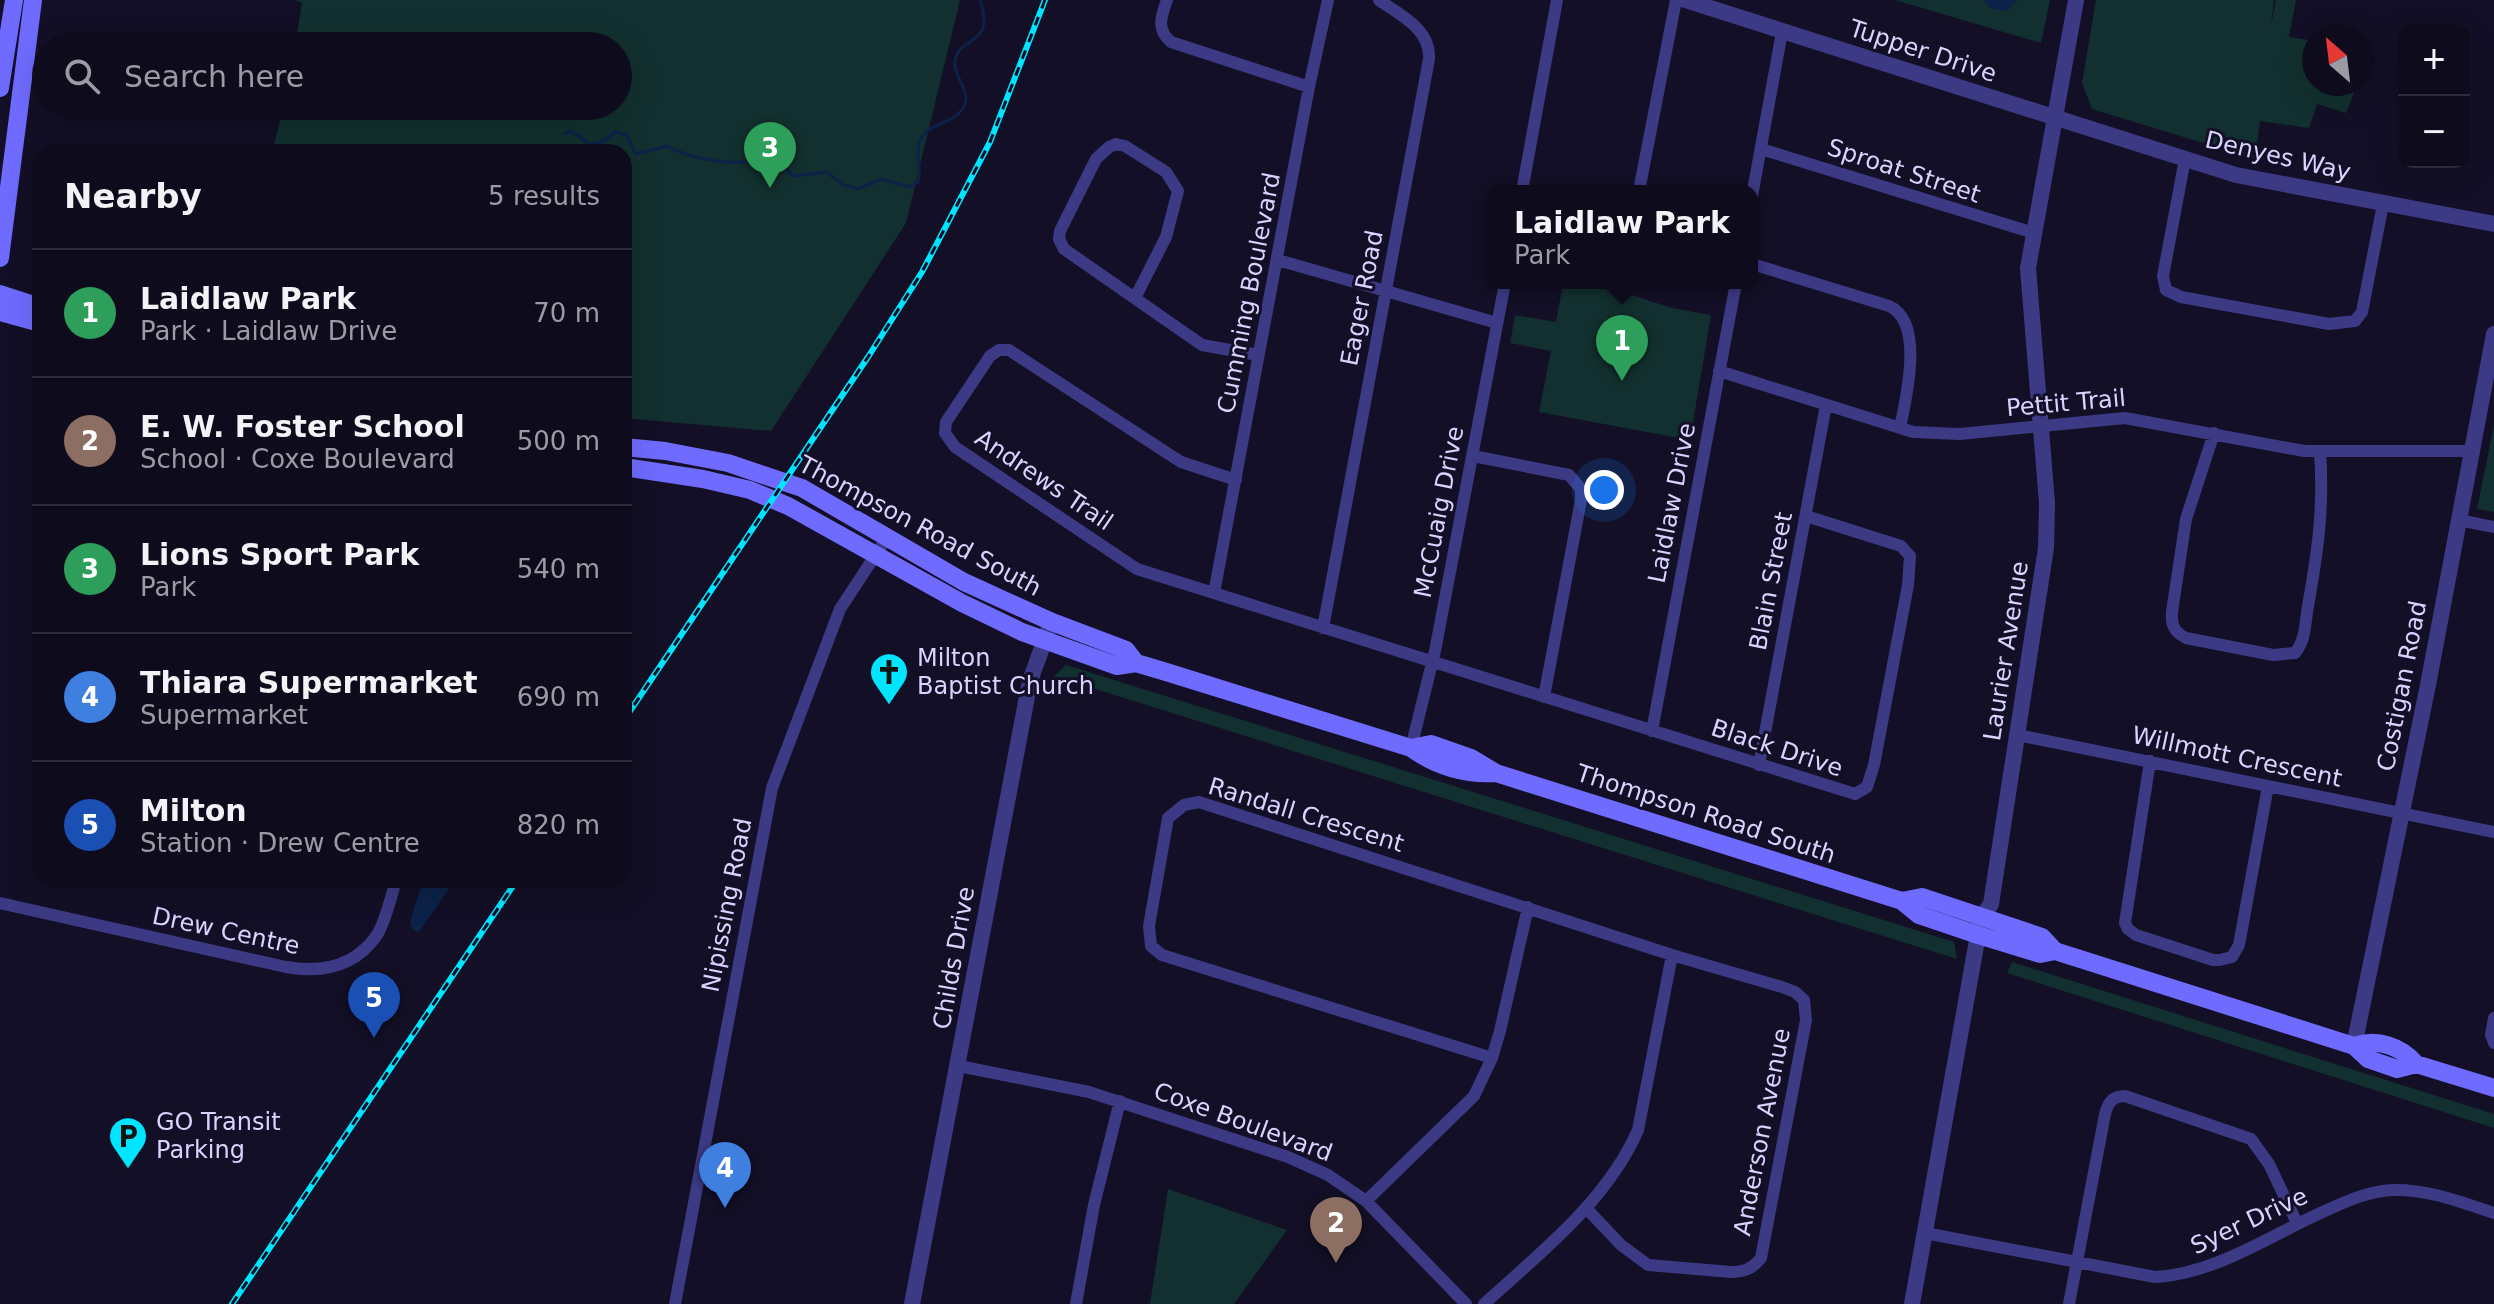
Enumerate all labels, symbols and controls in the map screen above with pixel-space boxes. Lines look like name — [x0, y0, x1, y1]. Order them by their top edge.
street label: Tupper Drive — [1845, 14, 2000, 88]
north arrow — [2302, 24, 2374, 96]
map controls — [2398, 24, 2470, 168]
button: + — [2398, 24, 2470, 96]
search box — [32, 32, 632, 120]
icon: search — [60, 54, 104, 98]
text: Search here — [124, 59, 304, 94]
button: − — [2398, 96, 2470, 168]
pin: 3 — [744, 122, 796, 188]
street label: Denyes Way — [2202, 126, 2354, 186]
street label: Sproat Street — [1824, 133, 1984, 209]
street label: Cumming Boulevard — [1212, 170, 1286, 416]
text: Nearby — [64, 176, 202, 216]
text: 5 results — [488, 181, 600, 211]
popup — [1486, 185, 1758, 289]
text: Laidlaw Park — [1514, 205, 1730, 240]
street label: Eager Road — [1335, 228, 1389, 368]
text: Park — [1514, 240, 1570, 270]
text: Laidlaw Park — [140, 281, 356, 316]
text: 1 — [81, 298, 99, 328]
text: 70 m — [533, 298, 600, 328]
pin: 1 — [1596, 315, 1648, 381]
text: Park · Laidlaw Drive — [140, 316, 397, 346]
street label: Pettit Trail — [2005, 384, 2127, 422]
text: E. W. Foster School — [140, 409, 465, 444]
street label: Laidlaw Drive — [1643, 421, 1701, 585]
street label: Andrews Trail — [970, 424, 1118, 536]
street label: McCuaig Drive — [1409, 424, 1469, 600]
text: 2 — [81, 426, 99, 456]
text: 500 m — [517, 426, 600, 456]
text: School · Coxe Boulevard — [140, 444, 455, 474]
street label: Thompson Road South — [793, 450, 1046, 602]
your location — [1584, 470, 1624, 510]
street label: Blain Street — [1744, 509, 1798, 653]
text: Lions Sport Park — [140, 537, 419, 572]
text: 3 — [81, 554, 99, 584]
text: 540 m — [517, 554, 600, 584]
street label: Laurier Avenue — [1978, 559, 2034, 743]
text: Park — [140, 572, 196, 602]
street label: Costigan Road — [2372, 598, 2432, 774]
place label: Milton Baptist Church — [917, 644, 1094, 700]
church icon: Milton Baptist Church — [868, 651, 910, 706]
text: Thiara Supermarket — [140, 665, 478, 700]
text: 4 — [81, 682, 99, 712]
text: 690 m — [517, 682, 600, 712]
text: Supermarket — [140, 700, 308, 730]
street label: Black Drive — [1708, 714, 1846, 782]
street label: Willmott Crescent — [2130, 721, 2344, 793]
street label: Thompson Road South — [1572, 759, 1839, 869]
street label: Randall Crescent — [1205, 772, 1407, 858]
text: Milton — [140, 793, 247, 828]
text: 5 — [81, 810, 99, 840]
text: 820 m — [517, 810, 600, 840]
street label: Nipissing Road — [696, 816, 758, 994]
text: Station · Drew Centre — [140, 828, 420, 858]
street label: Childs Drive — [928, 884, 980, 1032]
street label: Drew Centre — [150, 902, 302, 960]
pin: 5 — [348, 972, 400, 1038]
street label: Anderson Avenue — [1728, 1026, 1796, 1238]
street label: Coxe Boulevard — [1150, 1077, 1336, 1167]
place label: GO Transit Parking — [156, 1108, 281, 1164]
parking icon: GO Transit Parking — [107, 1115, 149, 1170]
pin: 4 — [699, 1142, 751, 1208]
street label: Syer Drive — [2186, 1182, 2312, 1260]
pin: 2 — [1310, 1197, 1362, 1263]

